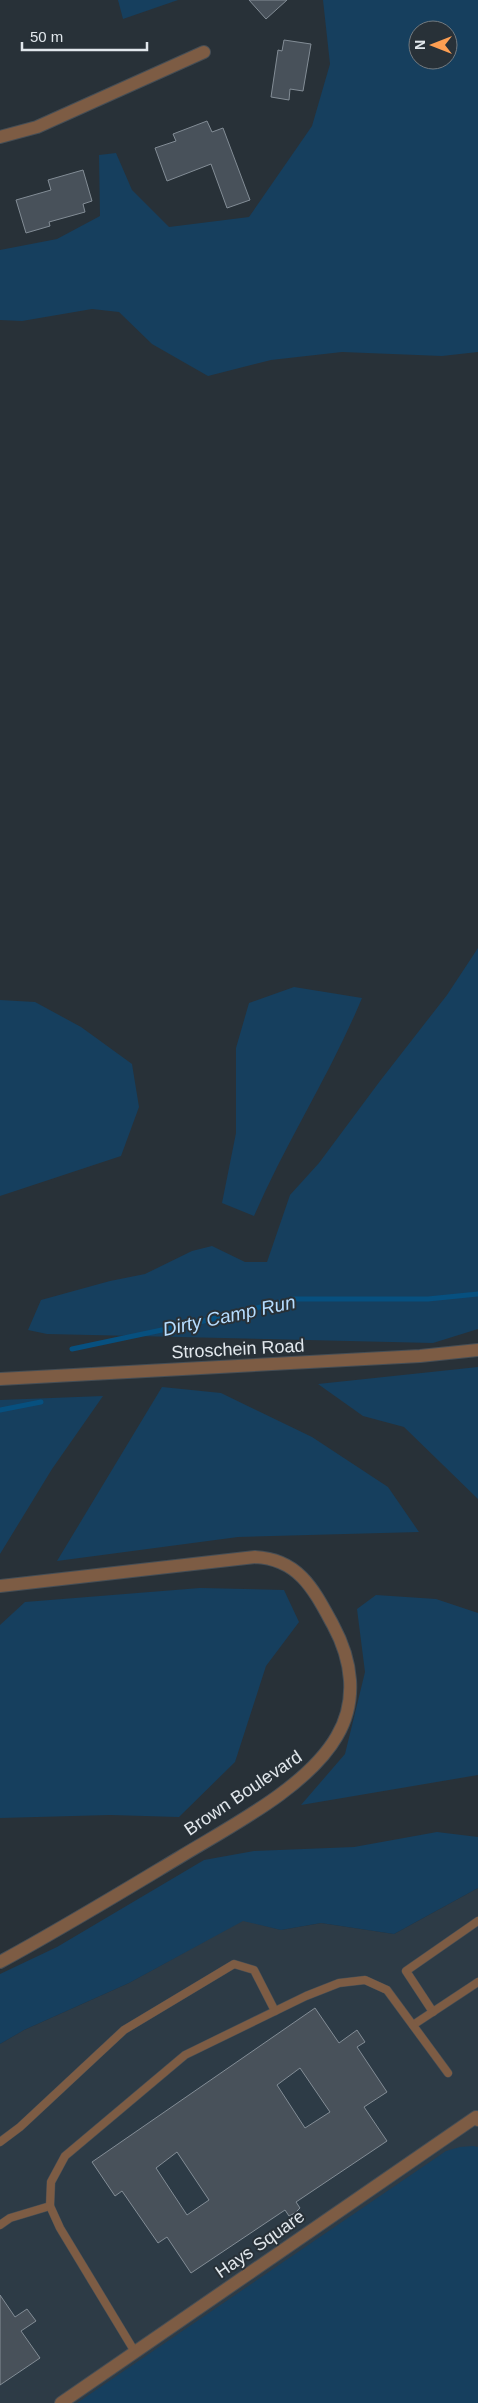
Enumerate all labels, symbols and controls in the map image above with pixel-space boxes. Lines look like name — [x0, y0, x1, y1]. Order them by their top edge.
scale bar — [22, 20, 148, 52]
north arrow — [408, 20, 458, 70]
text: 50 m — [30, 28, 63, 45]
text: N — [412, 40, 428, 50]
water label: Dirty Camp Run — [161, 1291, 297, 1340]
street label: Stroschein Road — [171, 1336, 305, 1362]
street label: Brown Boulevard — [181, 1746, 305, 1840]
street label: Hays Square — [212, 2206, 308, 2282]

